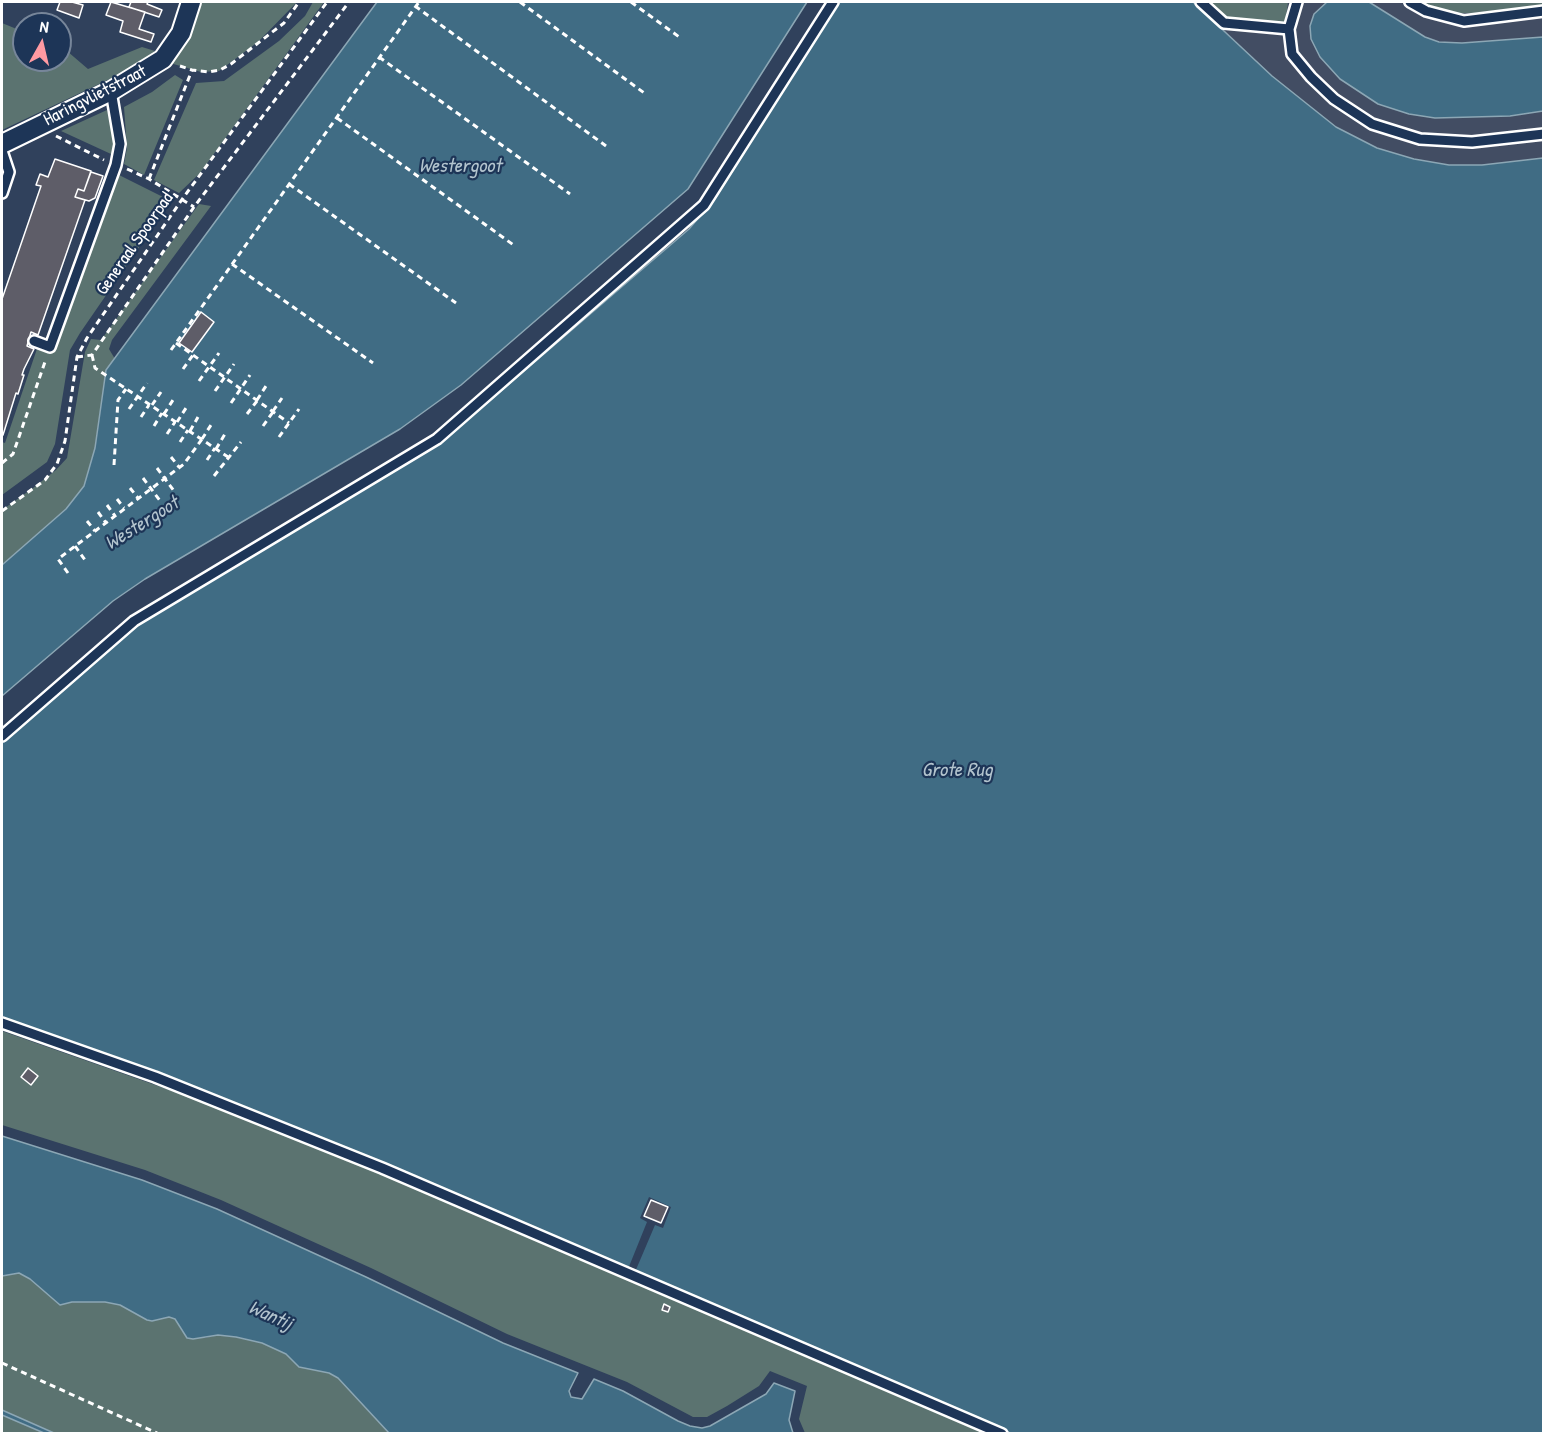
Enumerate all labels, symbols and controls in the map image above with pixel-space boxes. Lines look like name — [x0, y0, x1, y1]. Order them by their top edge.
north arrow — [12, 12, 72, 72]
text: N — [38, 15, 50, 38]
street label: Haringvlietstraat — [40, 61, 150, 131]
water label: Westergoot — [419, 155, 501, 179]
street label: Generaal Spoorpad — [92, 189, 178, 299]
water label: Westergoot — [101, 492, 183, 556]
water label: Grote Rug — [922, 759, 992, 783]
water label: Wantij — [244, 1296, 296, 1336]

